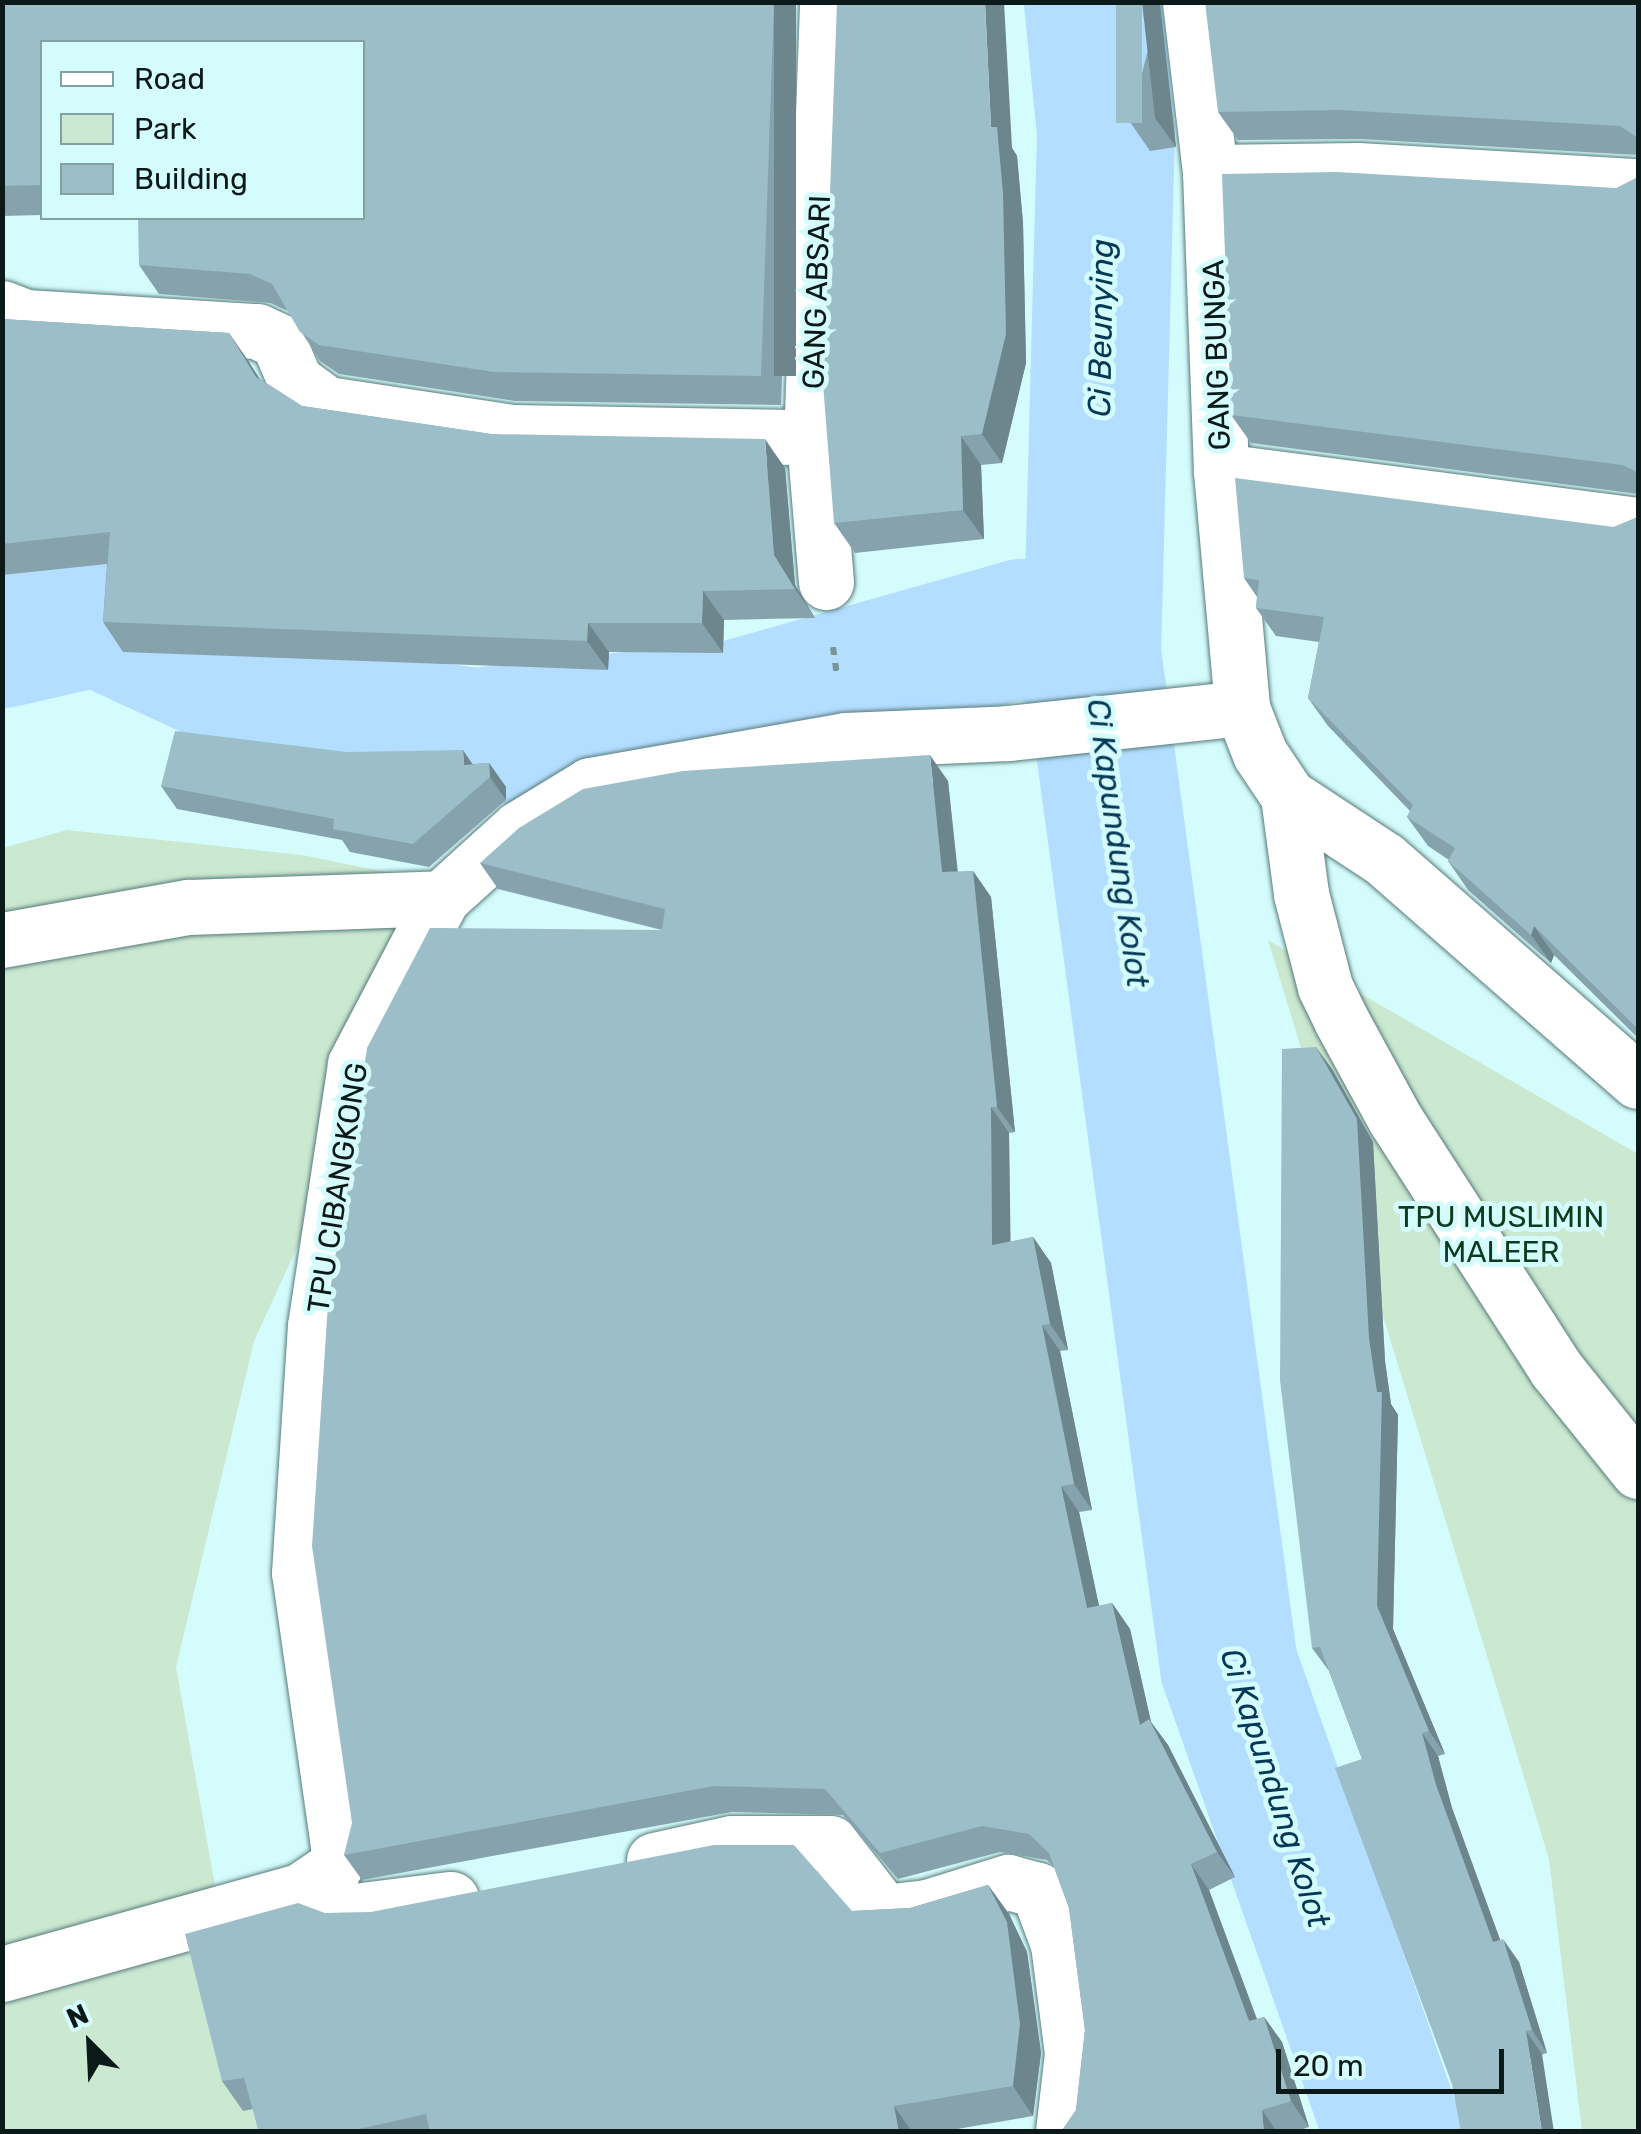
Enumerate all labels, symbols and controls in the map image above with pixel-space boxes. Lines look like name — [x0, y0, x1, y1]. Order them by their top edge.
legend — [40, 40, 365, 220]
text: Road — [134, 61, 205, 97]
text: Park — [134, 111, 196, 147]
text: Building — [134, 161, 248, 197]
street label: GANG ABSARI — [796, 194, 838, 390]
water label: Ci Beunying — [1080, 239, 1122, 417]
street label: GANG BUNGA — [1196, 259, 1238, 451]
water label: Ci Kapundung Kolot — [1079, 696, 1157, 990]
street label: TPU CIBANGKONG — [300, 1060, 376, 1316]
park label: TPU MUSLIMIN MALEER — [1398, 1199, 1604, 1270]
water label: Ci Kapundung Kolot — [1212, 1644, 1338, 1932]
north arrow — [40, 1994, 140, 2094]
text: N — [62, 1997, 93, 2035]
scale bar — [1281, 2029, 1508, 2091]
text: 20 m — [1293, 2048, 1364, 2084]

